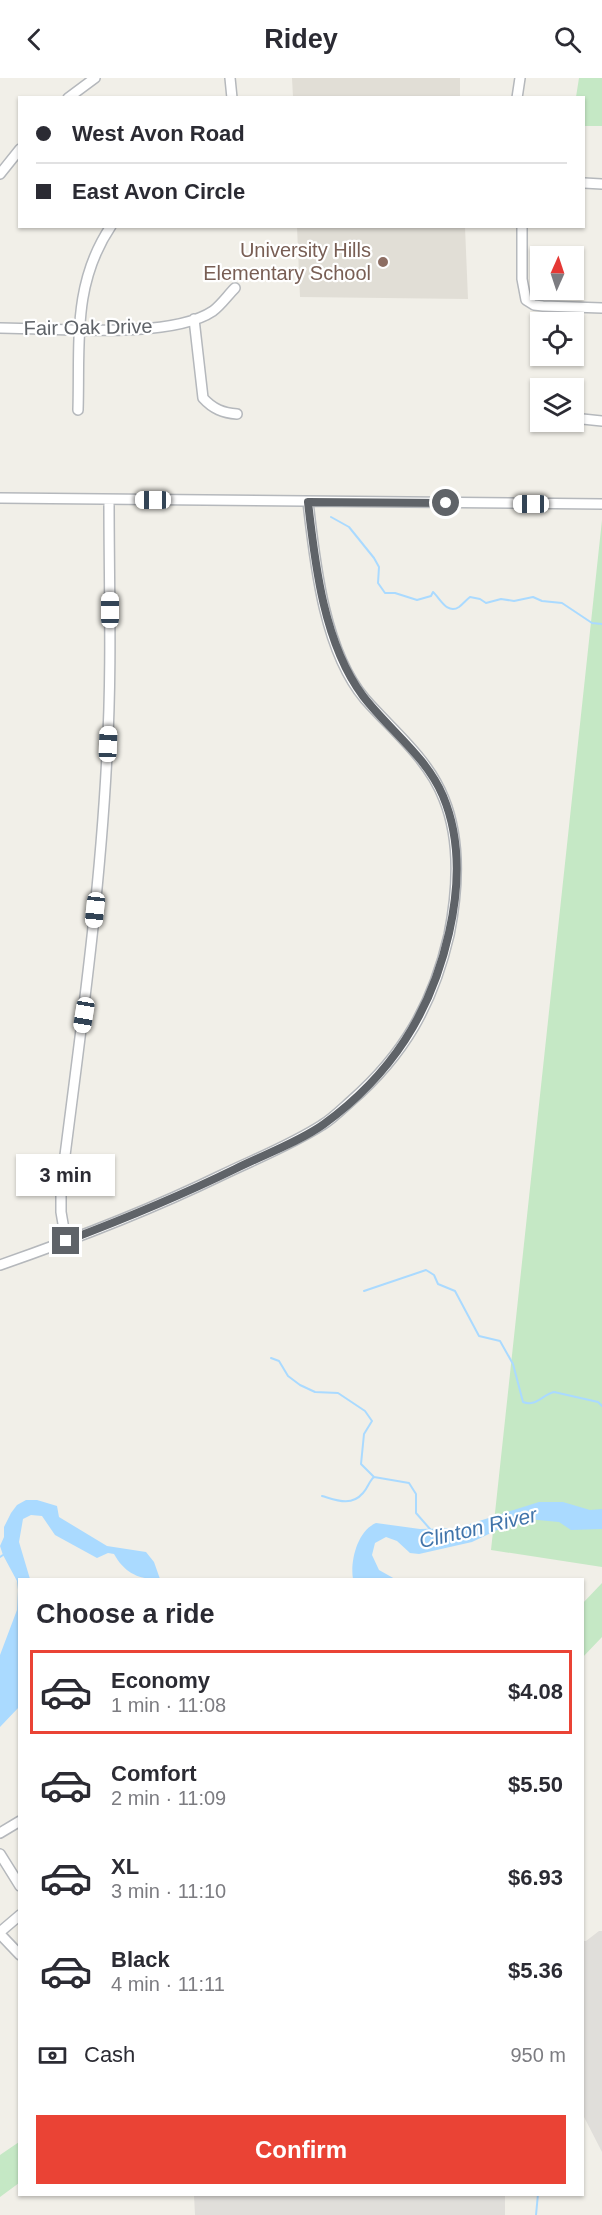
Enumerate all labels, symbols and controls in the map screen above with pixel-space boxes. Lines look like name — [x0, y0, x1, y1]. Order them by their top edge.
icon: back — [18, 23, 51, 56]
icon: search — [551, 23, 584, 56]
text: Ridey — [264, 24, 338, 54]
text: West Avon Road — [72, 121, 245, 146]
text: East Avon Circle — [72, 179, 245, 204]
place label: University Hills Elementary School — [203, 239, 371, 284]
north arrow — [530, 246, 584, 300]
map controls — [530, 246, 584, 432]
marker: University Hills Elementary School — [376, 255, 390, 269]
button: locate — [530, 312, 584, 366]
street label: Fair Oak Drive — [23, 315, 153, 339]
button: layers — [530, 378, 584, 432]
route start — [432, 489, 459, 516]
car — [135, 491, 171, 509]
car — [513, 495, 549, 513]
car — [101, 592, 119, 628]
car — [98, 726, 118, 762]
car — [84, 891, 106, 929]
car — [72, 996, 96, 1034]
callout: 3 min — [16, 1154, 116, 1196]
text: 3 min — [39, 1164, 92, 1186]
route end — [52, 1227, 79, 1254]
water label: Clinton River — [417, 1503, 540, 1552]
text: Choose a ride — [36, 1599, 215, 1629]
icon: car — [39, 1665, 93, 1719]
text: Economy — [111, 1668, 210, 1693]
text: $4.08 — [508, 1679, 563, 1704]
text: 1 min · 11:08 — [111, 1694, 226, 1716]
icon: car — [39, 1758, 93, 1812]
text: Comfort — [111, 1761, 197, 1786]
text: $5.50 — [508, 1772, 563, 1797]
text: 2 min · 11:09 — [111, 1787, 226, 1809]
icon: car — [39, 1851, 93, 1905]
text: XL — [111, 1854, 139, 1879]
text: $6.93 — [508, 1865, 563, 1890]
text: 3 min · 11:10 — [111, 1880, 226, 1902]
icon: car — [39, 1944, 93, 1998]
text: Black — [111, 1947, 170, 1972]
text: $5.36 — [508, 1958, 563, 1983]
text: 4 min · 11:11 — [111, 1973, 225, 1995]
icon: cash — [36, 2039, 69, 2072]
text: Cash — [84, 2042, 135, 2067]
text: 950 m — [510, 2044, 566, 2066]
button: Confirm — [36, 2115, 566, 2184]

